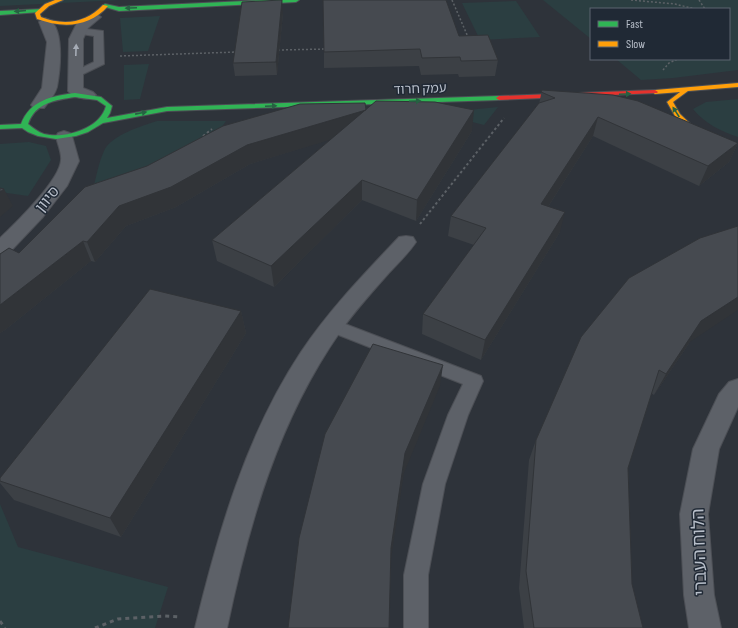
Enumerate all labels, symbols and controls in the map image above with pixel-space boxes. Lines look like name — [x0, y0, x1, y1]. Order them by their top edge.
one-way arrow — [124, 5, 137, 11]
one-way arrow — [14, 8, 26, 14]
legend — [590, 8, 730, 60]
text: Fast — [626, 17, 643, 32]
text: Slow — [626, 37, 645, 52]
one-way arrow — [72, 44, 79, 56]
street label: עמק חרוד — [393, 80, 447, 98]
one-way arrow — [619, 91, 632, 97]
one-way arrow — [409, 98, 422, 104]
one-way arrow — [265, 102, 277, 109]
one-way arrow — [672, 107, 680, 118]
one-way arrow — [135, 110, 147, 116]
street label: סיוון — [31, 182, 64, 216]
street label: הלוח העברי — [687, 508, 712, 596]

